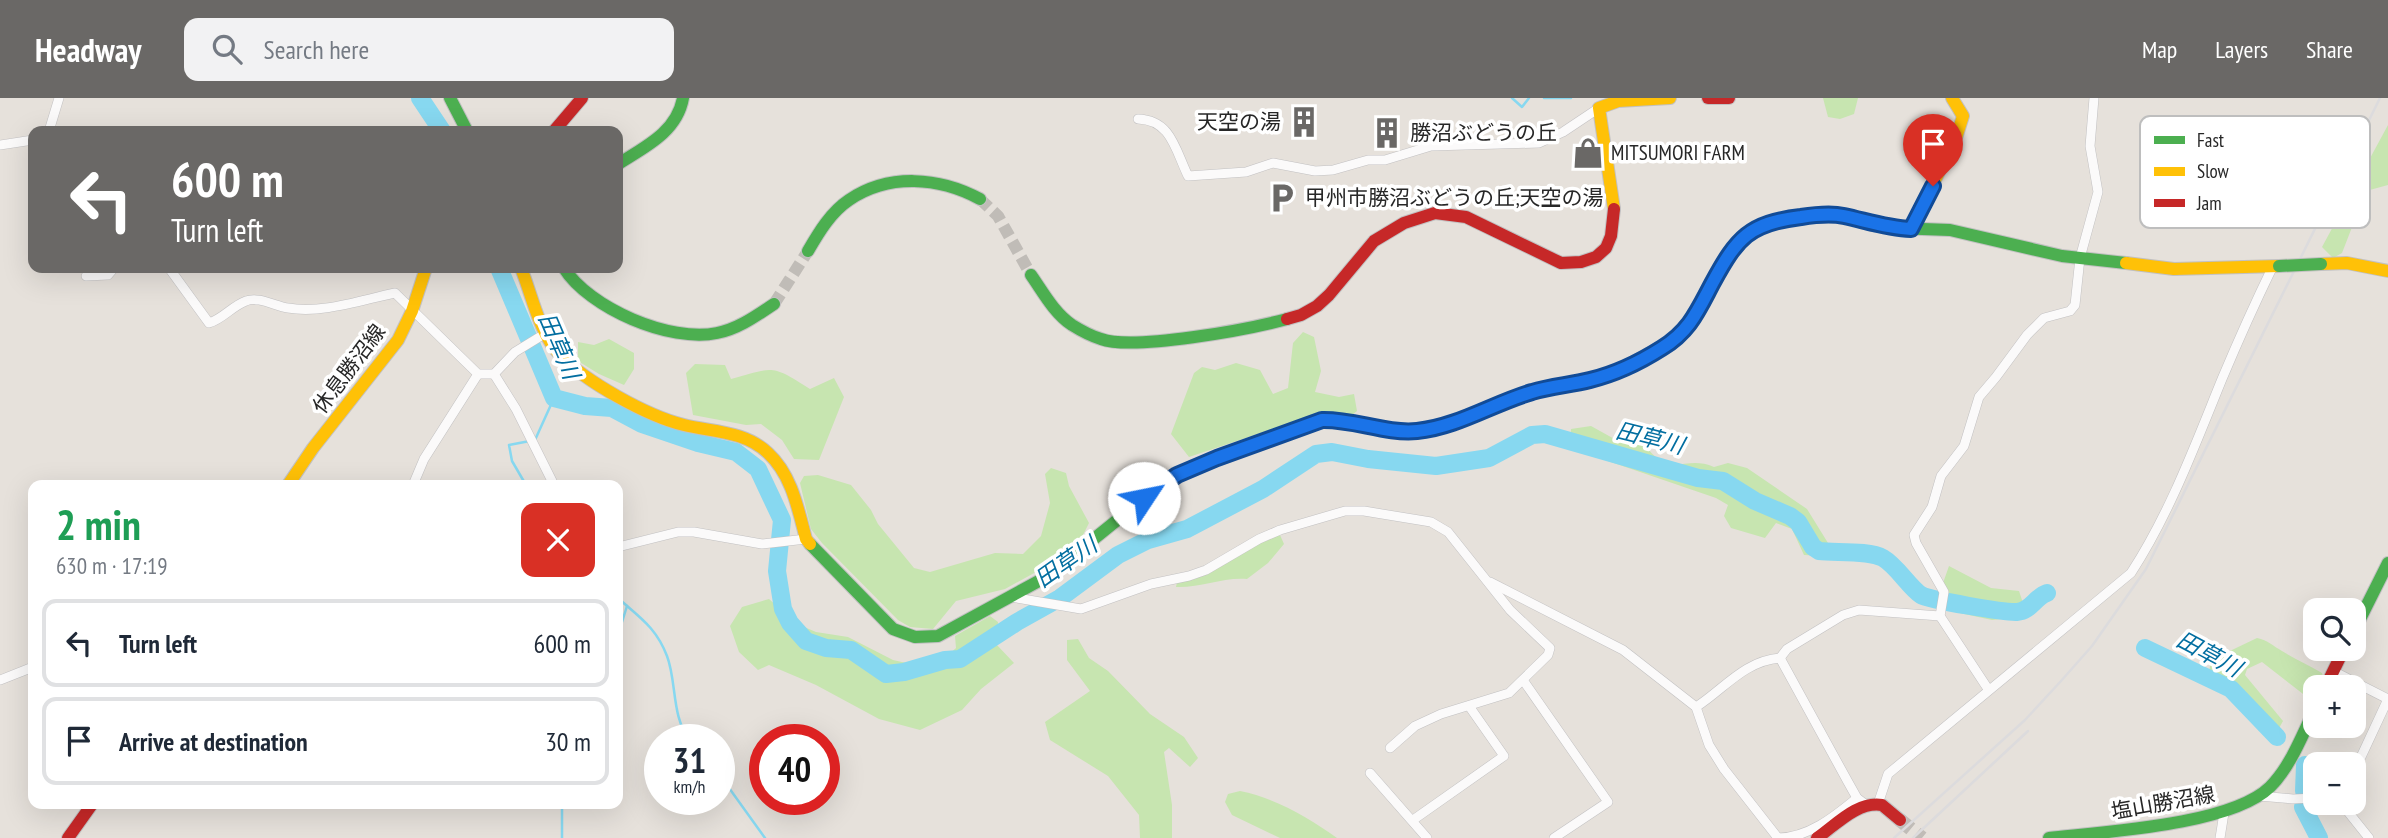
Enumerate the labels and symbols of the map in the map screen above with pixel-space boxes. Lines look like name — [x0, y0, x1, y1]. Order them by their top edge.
building icon: 天空の湯 — [1287, 105, 1321, 139]
place label: 天空の湯 — [1197, 108, 1281, 135]
pin — [1903, 114, 1963, 186]
building icon: 勝沼ぶどうの丘 — [1370, 116, 1404, 150]
legend — [2140, 116, 2370, 228]
place label: 勝沼ぶどうの丘 — [1410, 119, 1557, 146]
text: Fast — [2197, 128, 2225, 152]
shop icon: MITSUMORI FARM — [1571, 136, 1605, 170]
place label: MITSUMORI FARM — [1611, 139, 1745, 166]
text: Slow — [2197, 159, 2230, 183]
parking icon: 甲州市勝沼ぶどうの丘;天空の湯 — [1265, 181, 1299, 215]
place label: 甲州市勝沼ぶどうの丘;天空の湯 — [1305, 184, 1604, 211]
text: Jam — [2196, 191, 2222, 215]
water label: 田草川 — [533, 308, 587, 386]
street label: 休息勝沼線 — [306, 319, 391, 419]
water label: 田草川 — [1613, 415, 1690, 461]
position arrow — [1107, 461, 1181, 535]
water label: 田草川 — [1029, 528, 1105, 593]
water label: 田草川 — [2172, 625, 2249, 684]
speed limit sign: 40 — [749, 724, 840, 815]
street label: 塩山勝沼線 — [2109, 780, 2217, 825]

